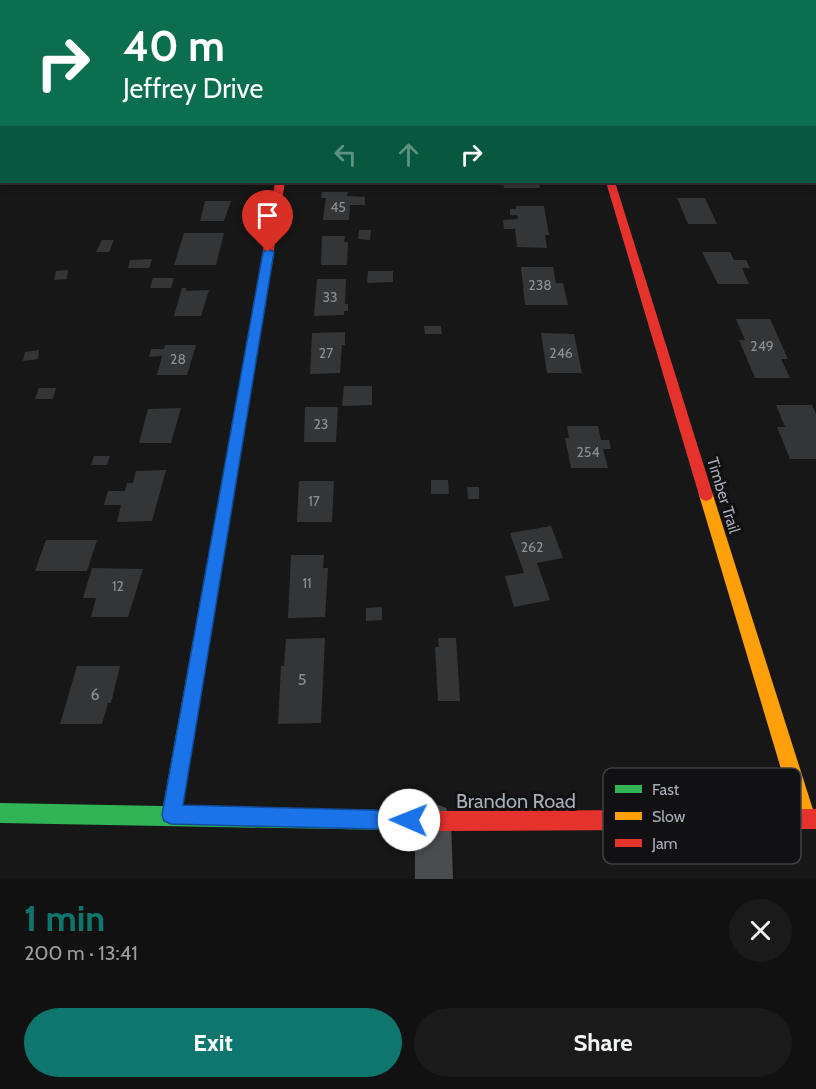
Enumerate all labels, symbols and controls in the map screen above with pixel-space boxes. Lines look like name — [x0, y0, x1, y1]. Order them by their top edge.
text: 40 m — [123, 20, 225, 72]
icon: right — [24, 24, 102, 102]
text: Jeffrey Drive — [123, 72, 263, 105]
icon: left — [329, 138, 362, 171]
icon: ahead — [392, 138, 425, 171]
icon: right — [455, 138, 488, 171]
pin — [242, 190, 293, 252]
house number: 45 — [330, 198, 346, 216]
icon: arrive — [251, 199, 284, 232]
house number: 238 — [528, 276, 552, 294]
house number: 33 — [322, 288, 338, 306]
house number: 249 — [750, 337, 774, 355]
house number: 27 — [319, 344, 333, 362]
house number: 246 — [549, 344, 573, 362]
house number: 28 — [170, 350, 186, 368]
house number: 23 — [314, 415, 328, 433]
house number: 254 — [576, 443, 600, 461]
street label: Timber Trail — [703, 455, 744, 536]
house number: 17 — [308, 492, 320, 510]
house number: 262 — [521, 538, 543, 556]
house number: 11 — [302, 574, 312, 592]
house number: 12 — [112, 577, 124, 595]
house number: 5 — [298, 670, 306, 689]
house number: 6 — [90, 685, 100, 704]
legend — [603, 768, 801, 864]
text: Fast — [652, 780, 680, 799]
position arrow — [377, 788, 441, 852]
street label: Brandon Road — [456, 789, 576, 813]
text: Slow — [652, 807, 686, 826]
text: Jam — [651, 834, 678, 853]
text: 1 min — [24, 896, 105, 940]
button: close — [729, 899, 792, 962]
text: 200 m · 13:41 — [24, 941, 138, 965]
button: Exit — [24, 1008, 402, 1077]
button: Share — [414, 1008, 792, 1077]

